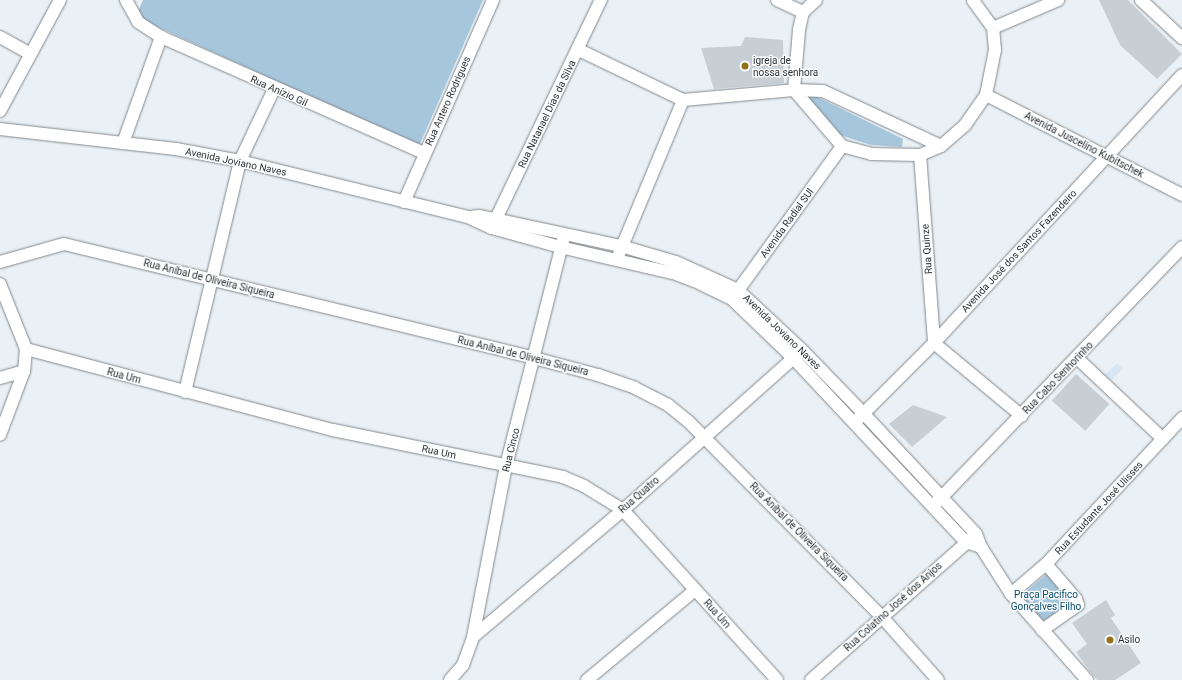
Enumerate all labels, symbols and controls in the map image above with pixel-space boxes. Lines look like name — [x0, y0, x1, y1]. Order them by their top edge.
street label: Rua Antero Rodrigues — [423, 54, 473, 148]
place label: igreja de nossa senhora — [753, 54, 818, 78]
street label: Rua Natanael Dias da Silva — [516, 58, 578, 170]
marker: igreja de nossa senhora — [740, 61, 750, 71]
street label: Rua Anízio Gil — [249, 73, 309, 109]
street label: Avenida Juscelino Kubitschek — [1022, 110, 1146, 180]
street label: Avenida Joviano Naves — [184, 145, 288, 179]
street label: Avenida Radial SUl — [758, 186, 816, 260]
street label: Avenida José dos Santos Fazendeiro — [959, 187, 1079, 315]
street label: Rua Quinze — [919, 224, 935, 274]
street label: Rua Aníbal de Oliveira Siqueira — [142, 257, 276, 301]
street label: Avenida Joviano Naves — [741, 292, 823, 372]
street label: Rua Aníbal de Oliveira Siqueira — [456, 334, 590, 378]
street label: Rua Cabo Senhorinho — [1020, 339, 1096, 417]
street label: Rua Um — [106, 366, 142, 386]
street label: Rua Cinco — [500, 427, 522, 473]
street label: Rua Um — [421, 443, 457, 461]
street label: Rua Estudante José Ulisses — [1053, 459, 1145, 557]
street label: Rua Quatro — [616, 474, 662, 516]
street label: Rua Aníbal de Oliveira Siqueira — [747, 480, 851, 584]
street label: Rua Colatino José dos Anjos — [842, 560, 944, 654]
park label: Praça Pacifico Gonçalves Filho — [1011, 588, 1081, 612]
street label: Rua Um — [701, 597, 733, 631]
place label: Asilo — [1118, 634, 1140, 646]
marker: Asilo — [1105, 635, 1115, 645]

